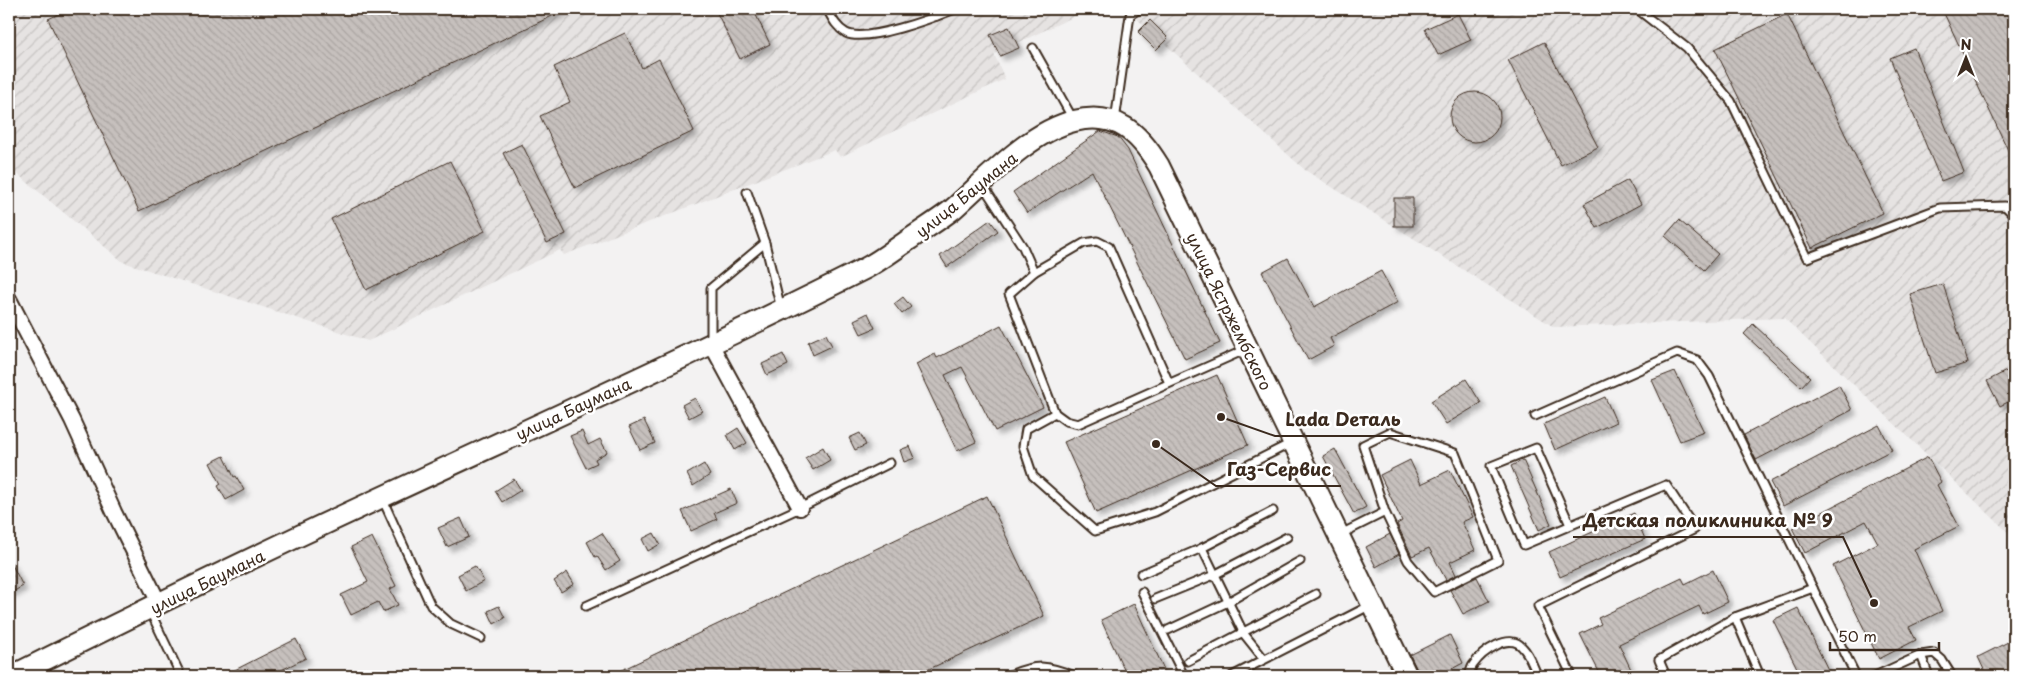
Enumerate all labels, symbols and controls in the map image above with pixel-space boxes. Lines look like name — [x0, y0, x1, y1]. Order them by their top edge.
north arrow — [1940, 32, 1990, 82]
text: N — [1960, 34, 1972, 55]
street label: улица Баумана — [910, 145, 1022, 243]
street label: улица Ястржембского — [1181, 228, 1279, 394]
street label: улица Баумана — [511, 371, 635, 445]
callout: Lada Dеталь — [1275, 403, 1411, 436]
text: Lada Dеталь — [1285, 405, 1401, 432]
callout: Газ-Сервис — [1216, 453, 1341, 486]
text: Газ-Сервис — [1227, 455, 1331, 482]
callout: Детская поликлиника № 9 — [1573, 504, 1843, 537]
text: Детская поликлиника № 9 — [1582, 506, 1833, 533]
street label: улица Баумана — [146, 543, 268, 619]
scale bar — [1830, 620, 1939, 652]
text: 50 m — [1838, 624, 1877, 647]

